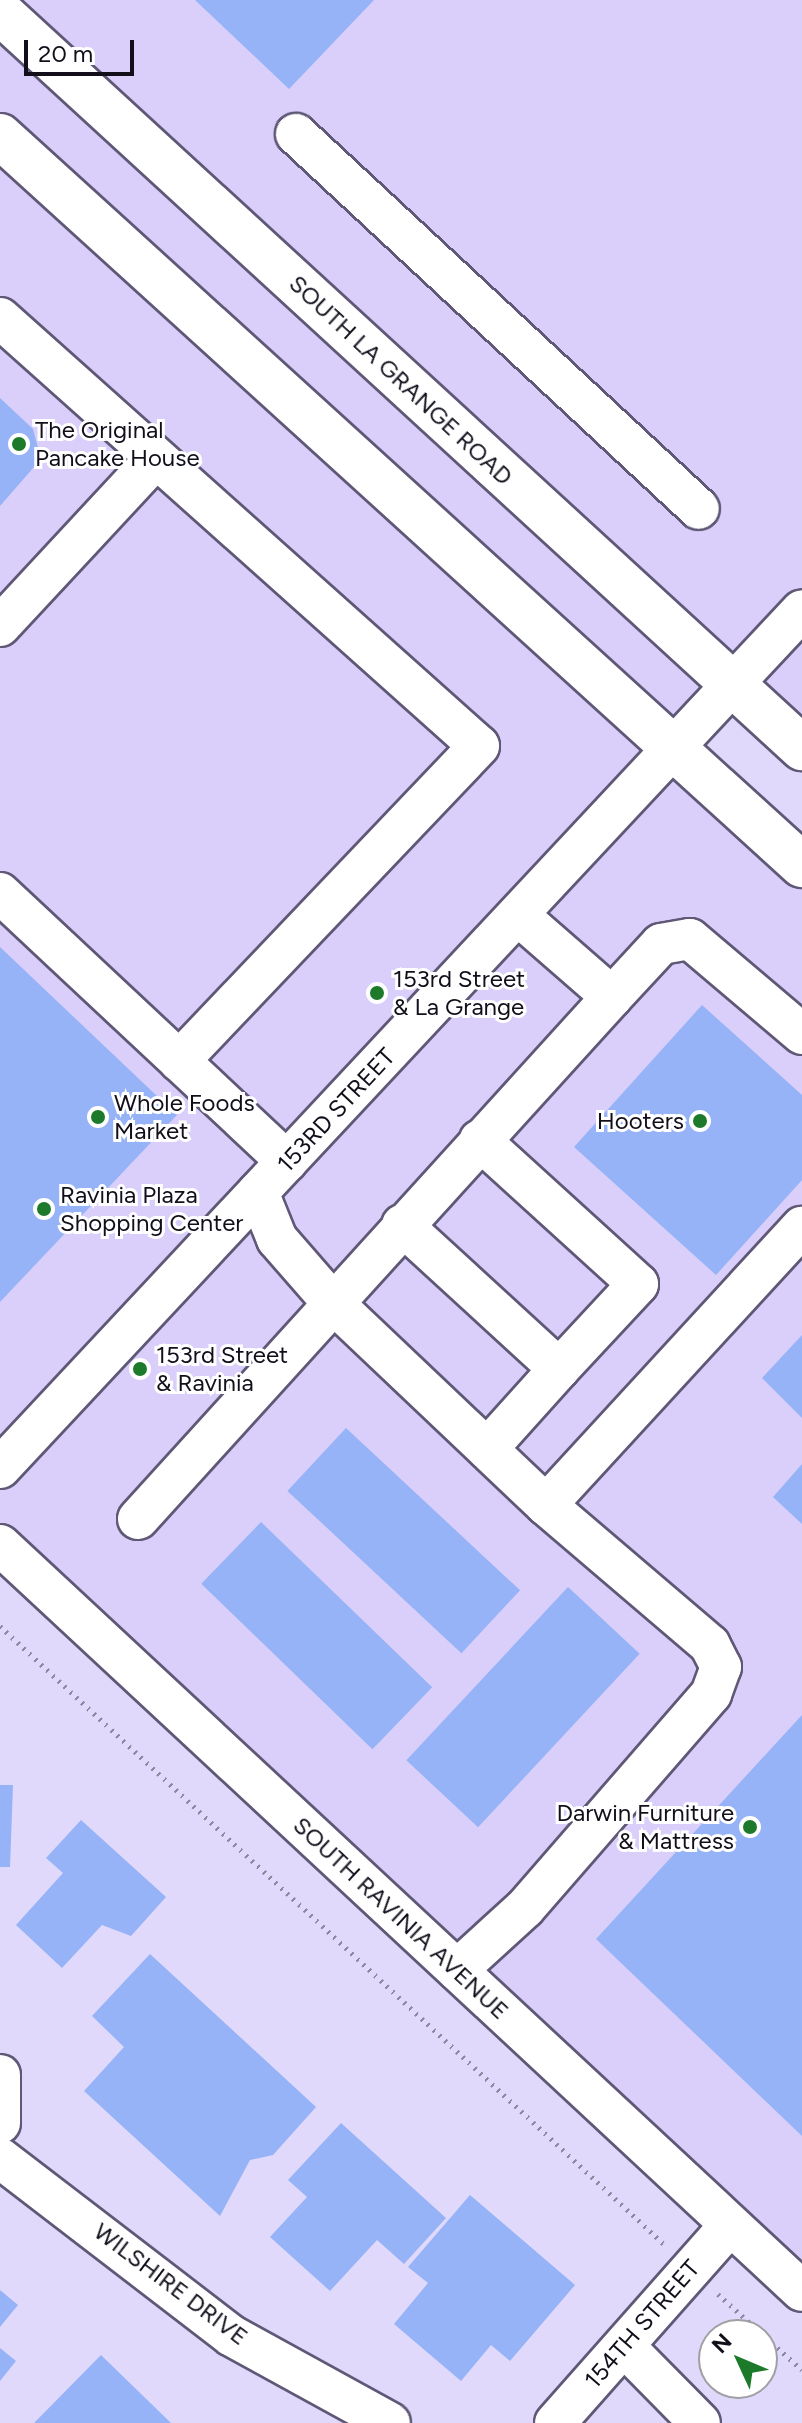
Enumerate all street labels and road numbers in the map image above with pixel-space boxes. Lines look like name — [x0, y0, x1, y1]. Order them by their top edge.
street label: SOUTH LA GRANGE ROAD — [283, 269, 519, 491]
street label: 153RD STREET — [271, 1042, 401, 1178]
street label: SOUTH RAVINIA AVENUE — [287, 1811, 515, 2025]
street label: WILSHIRE DRIVE — [88, 2217, 254, 2351]
street label: 154TH STREET — [578, 2254, 706, 2394]

